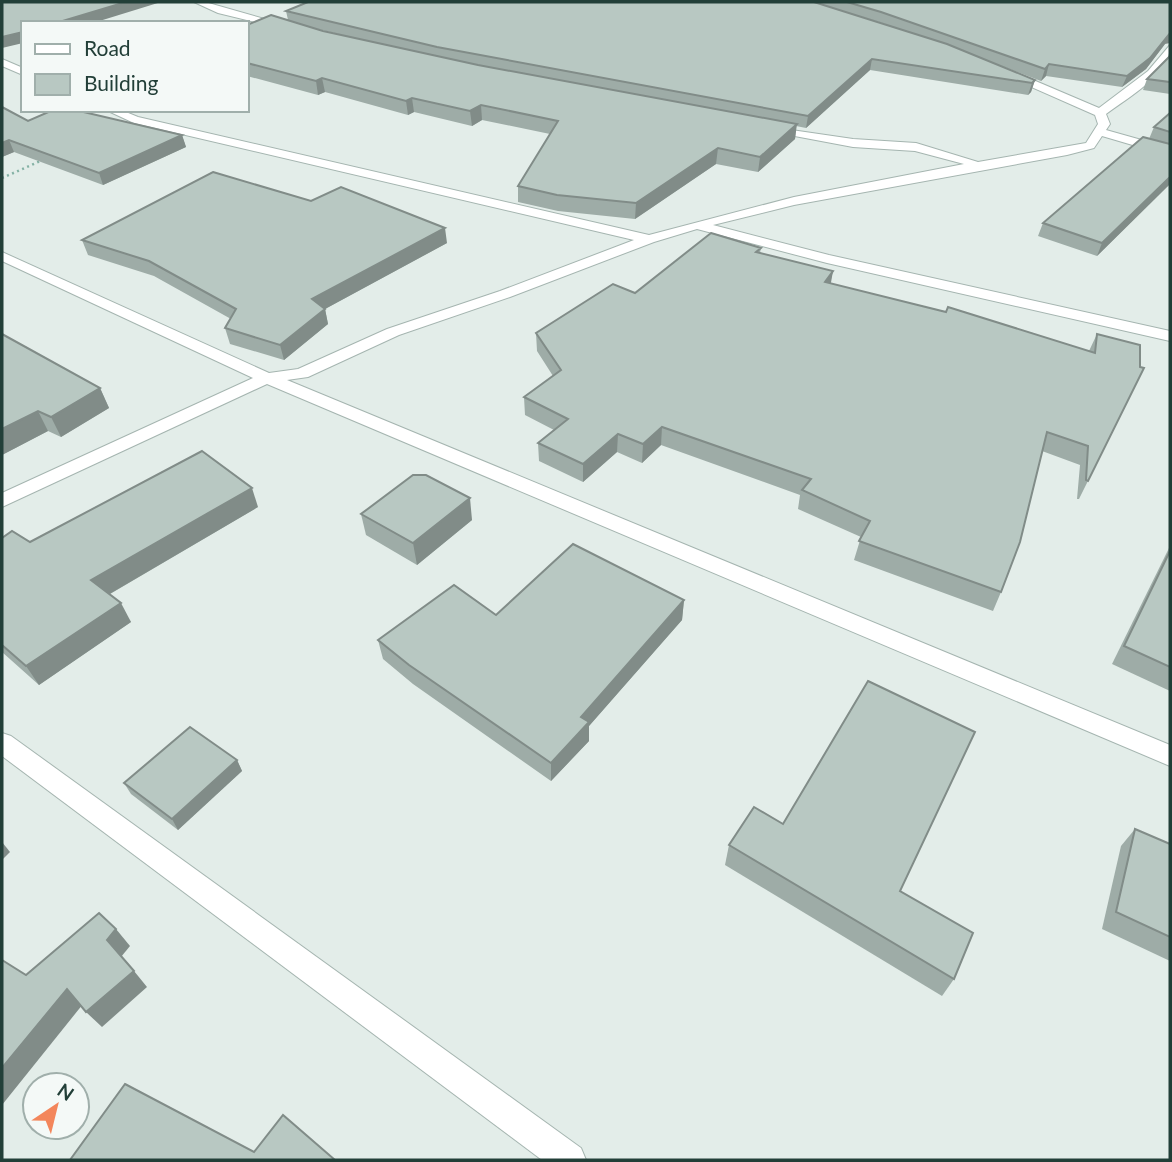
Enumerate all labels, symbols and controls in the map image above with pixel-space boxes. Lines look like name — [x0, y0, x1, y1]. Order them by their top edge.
legend — [21, 21, 248, 112]
text: Road — [84, 35, 131, 60]
text: Building — [84, 70, 159, 95]
north arrow — [21, 1071, 91, 1141]
text: N — [53, 1078, 79, 1105]

